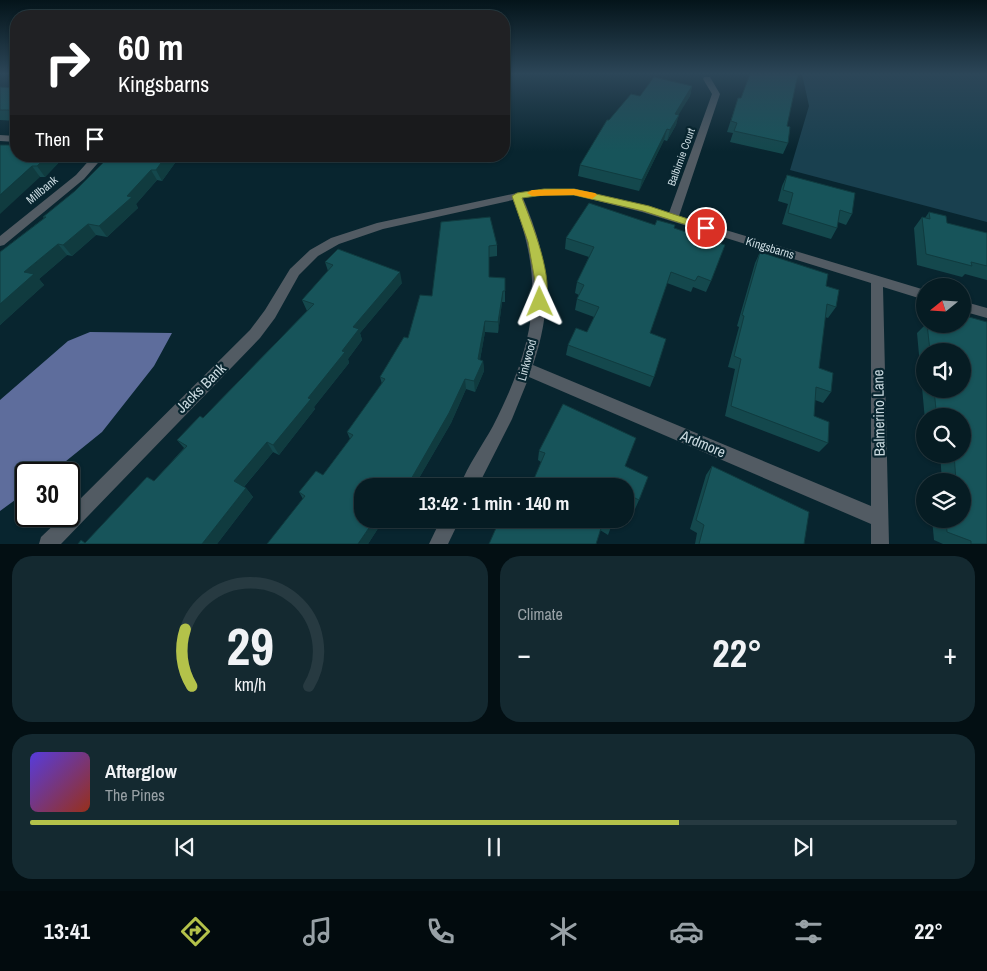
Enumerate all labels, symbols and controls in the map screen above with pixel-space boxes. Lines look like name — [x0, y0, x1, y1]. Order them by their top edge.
text: 60 m — [118, 24, 183, 71]
icon: right — [35, 30, 100, 95]
text: Kingsbarns — [118, 69, 209, 99]
icon: arrive — [81, 125, 109, 153]
text: Then — [35, 126, 71, 152]
street label: Balbirnie Court — [664, 126, 698, 188]
street label: Millbank — [23, 172, 61, 208]
pin — [685, 207, 727, 249]
icon: arrive — [692, 214, 720, 242]
street label: Kingsbarns — [744, 233, 796, 263]
position arrow — [513, 275, 565, 327]
north arrow — [916, 278, 971, 332]
map controls — [916, 278, 971, 528]
street label: Linkwood — [514, 338, 540, 382]
button: sound — [916, 343, 971, 398]
street label: Jacks Bank — [171, 357, 231, 417]
street label: Balmerino Lane — [867, 369, 890, 457]
button: search — [916, 408, 971, 463]
street label: Ardmore — [676, 424, 729, 462]
speed limit sign: 30 — [15, 462, 80, 527]
button: layers — [916, 473, 971, 528]
text: 13:42 · 1 min · 140 m — [419, 490, 569, 516]
text: Climate — [518, 603, 563, 625]
text: 29 — [226, 611, 273, 681]
text: 22° — [712, 628, 762, 679]
text: − — [518, 635, 531, 673]
text: + — [944, 635, 957, 673]
text: km/h — [234, 673, 266, 697]
text: Afterglow — [105, 758, 177, 784]
text: The Pines — [105, 784, 165, 806]
icon: previous — [171, 833, 199, 861]
icon: pause — [480, 833, 508, 861]
icon: next — [789, 833, 817, 861]
icon: directions — [178, 914, 213, 949]
icon: music — [300, 914, 335, 949]
icon: phone — [423, 914, 458, 949]
icon: climate — [546, 914, 581, 949]
icon: car — [669, 914, 704, 949]
icon: filters — [791, 914, 826, 949]
text: 13:41 — [44, 916, 90, 946]
text: 22° — [914, 916, 943, 946]

